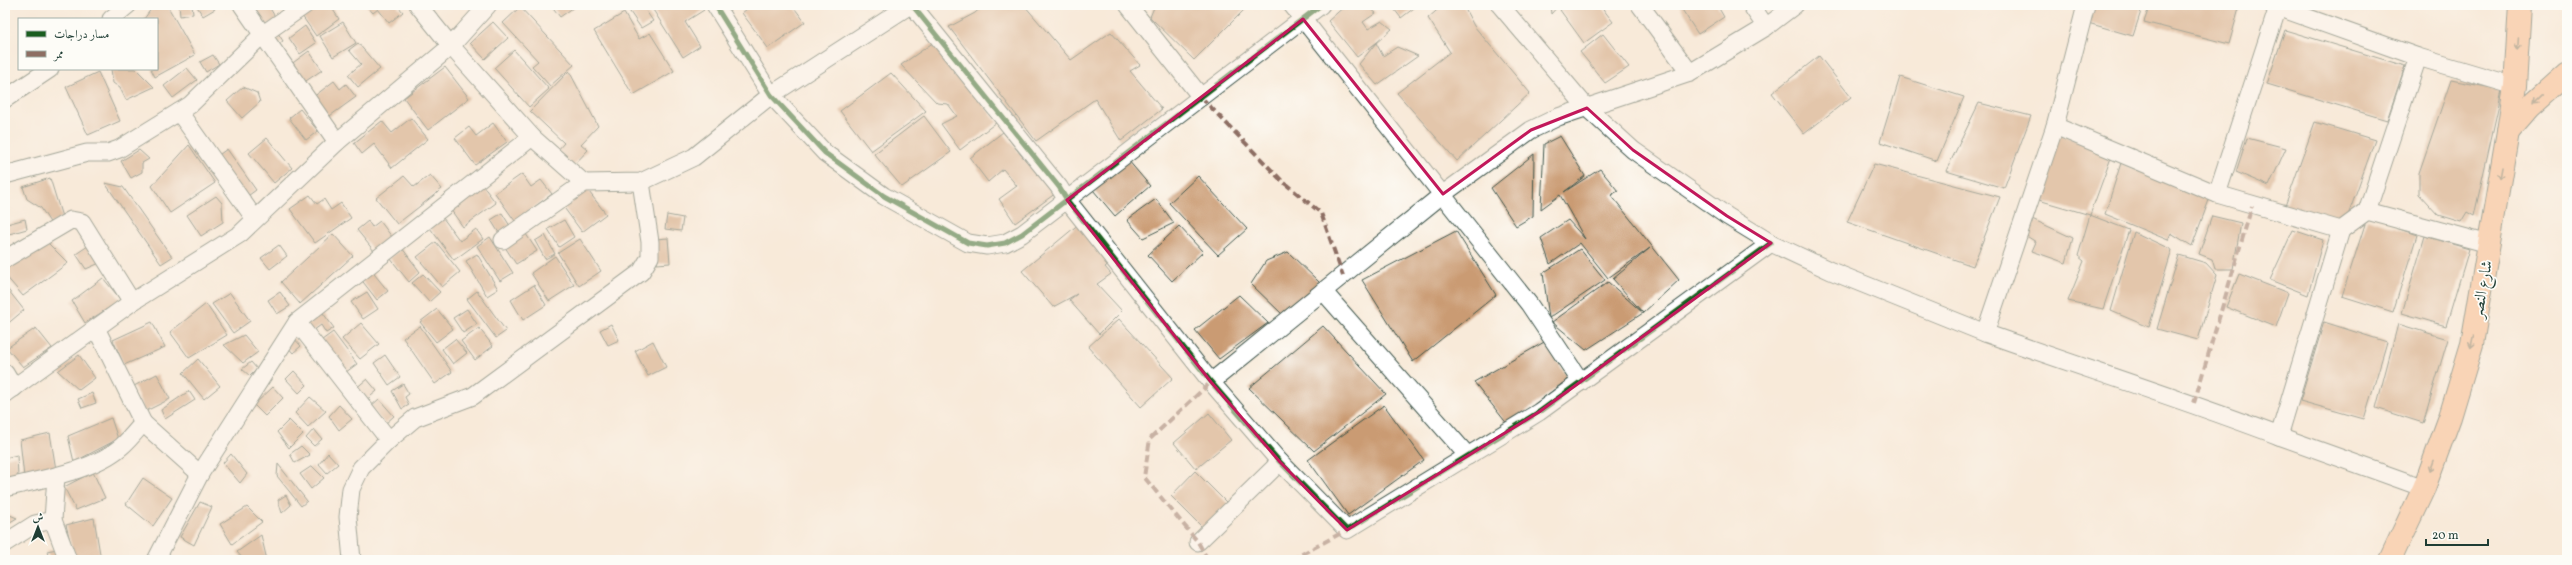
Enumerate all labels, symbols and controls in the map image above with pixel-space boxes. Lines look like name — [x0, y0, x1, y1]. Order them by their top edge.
legend — [18, 18, 158, 70]
text: مسار دراجات — [54, 27, 109, 43]
one-way arrow — [2514, 37, 2521, 50]
text: ممر — [52, 47, 64, 63]
one-way arrow — [2533, 94, 2543, 104]
one-way arrow — [2497, 166, 2505, 179]
street label: شارع النصر — [2467, 259, 2500, 322]
one-way arrow — [2467, 335, 2475, 348]
one-way arrow — [2427, 459, 2435, 471]
north arrow — [18, 507, 58, 547]
text: ش — [33, 511, 44, 526]
scale bar — [2426, 521, 2488, 547]
text: 20 m — [2432, 528, 2459, 544]

